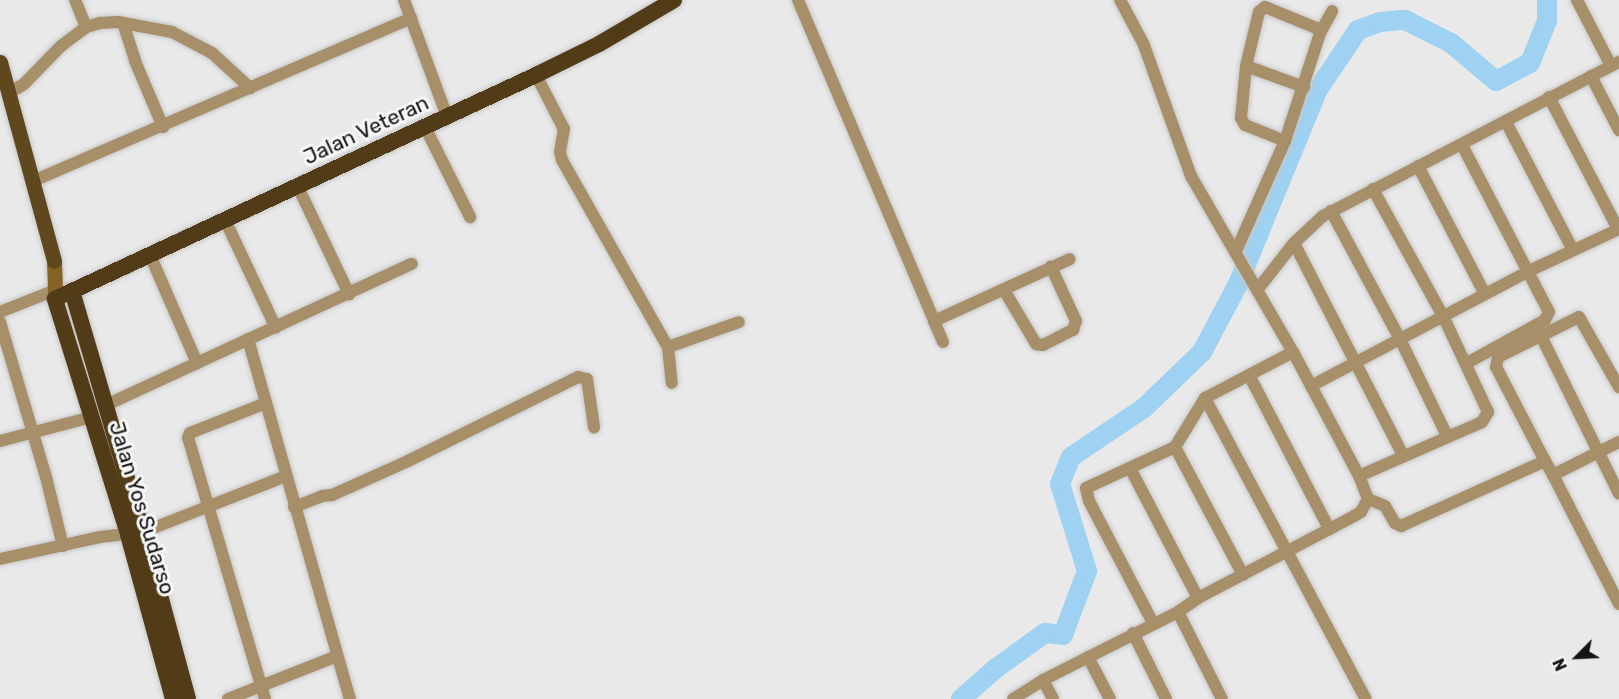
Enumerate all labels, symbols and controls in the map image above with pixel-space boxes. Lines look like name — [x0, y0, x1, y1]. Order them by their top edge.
street label: Jalan Veteran — [299, 90, 433, 170]
street label: Jalan Yos Sudarso — [104, 418, 180, 598]
north arrow — [1547, 627, 1607, 687]
text: N — [1549, 655, 1571, 674]

